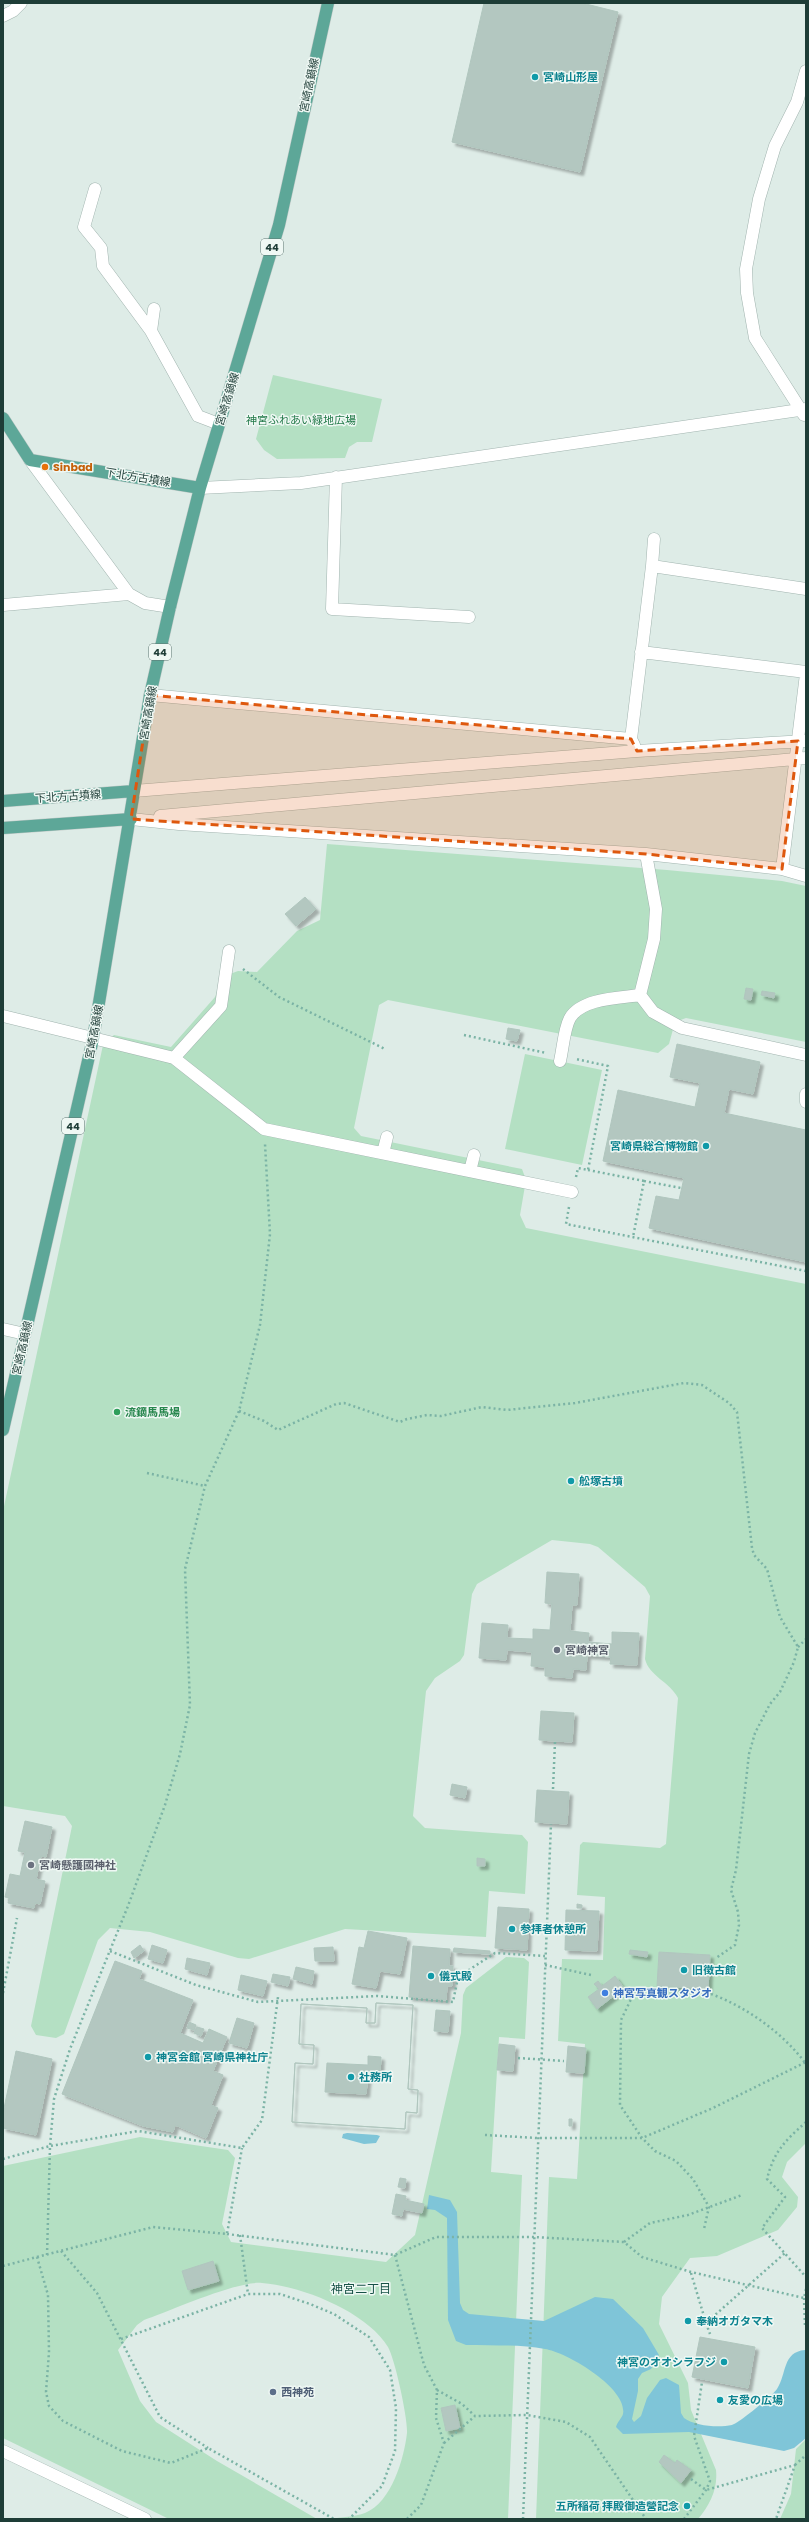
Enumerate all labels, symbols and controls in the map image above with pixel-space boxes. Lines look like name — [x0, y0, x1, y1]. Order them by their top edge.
street label: 宮崎高鍋線 — [295, 56, 323, 114]
place label: 宮崎山形屋 — [543, 69, 598, 85]
marker: 宮崎山形屋 — [530, 72, 540, 82]
road number: 44 — [261, 239, 283, 255]
street label: 宮崎高鍋線 — [211, 370, 243, 428]
park label: 神宮ふれあい緑地広場 — [246, 412, 356, 428]
place label: Sinbad — [53, 459, 93, 475]
marker: Sinbad — [40, 462, 50, 472]
street label: 下北方古墳線 — [104, 464, 172, 490]
road number: 44 — [149, 644, 171, 660]
street label: 宮崎高鍋線 — [135, 685, 161, 741]
street label: 下北方古墳線 — [35, 786, 101, 806]
street label: 宮崎高鍋線 — [81, 1003, 107, 1061]
road number: 44 — [62, 1118, 84, 1134]
place label: 宮崎県総合博物館 — [610, 1138, 698, 1154]
marker: 宮崎県総合博物館 — [701, 1141, 711, 1151]
street label: 宮崎高鍋線 — [8, 1319, 36, 1377]
place label: 流鏑馬馬場 — [125, 1404, 180, 1420]
marker: 流鏑馬馬場 — [112, 1407, 122, 1417]
place label: 舩塚古墳 — [579, 1473, 623, 1489]
marker: 舩塚古墳 — [566, 1476, 576, 1486]
place label: 宮崎神宮 — [565, 1642, 609, 1658]
marker: 宮崎神宮 — [552, 1645, 562, 1655]
place label: 宮崎懸護國神社 — [39, 1857, 116, 1873]
marker: 宮崎懸護國神社 — [26, 1860, 36, 1870]
place label: 参拝者休憩所 — [520, 1921, 586, 1937]
marker: 参拝者休憩所 — [507, 1924, 517, 1934]
place label: 旧徴古館 — [692, 1962, 736, 1978]
marker: 旧徴古館 — [679, 1965, 689, 1975]
place label: 儀式殿 — [439, 1968, 472, 1984]
marker: 儀式殿 — [426, 1971, 436, 1981]
place label: 神宮写真観スタジオ — [613, 1985, 712, 2001]
marker: 神宮写真観スタジオ — [600, 1988, 610, 1998]
place label: 神宮会館 宮崎県神社庁 — [156, 2049, 268, 2065]
marker: 神宮会館 宮崎県神社庁 — [143, 2052, 153, 2062]
place label: 社務所 — [359, 2069, 392, 2085]
marker: 社務所 — [346, 2072, 356, 2082]
district label: 神宮二丁目 — [331, 2280, 391, 2297]
place label: 奉納オガタマ木 — [696, 2313, 773, 2329]
marker: 奉納オガタマ木 — [683, 2316, 693, 2326]
place label: 神宮のオオシラフジ — [617, 2354, 716, 2370]
marker: 神宮のオオシラフジ — [719, 2357, 729, 2367]
place label: 西神苑 — [281, 2384, 314, 2400]
marker: 西神苑 — [268, 2387, 278, 2397]
place label: 友愛の広場 — [728, 2392, 783, 2408]
marker: 友愛の広場 — [715, 2395, 725, 2405]
place label: 五所稲荷 拝殿御造營記念 — [556, 2498, 679, 2514]
marker: 五所稲荷 拝殿御造營記念 — [682, 2501, 692, 2511]

